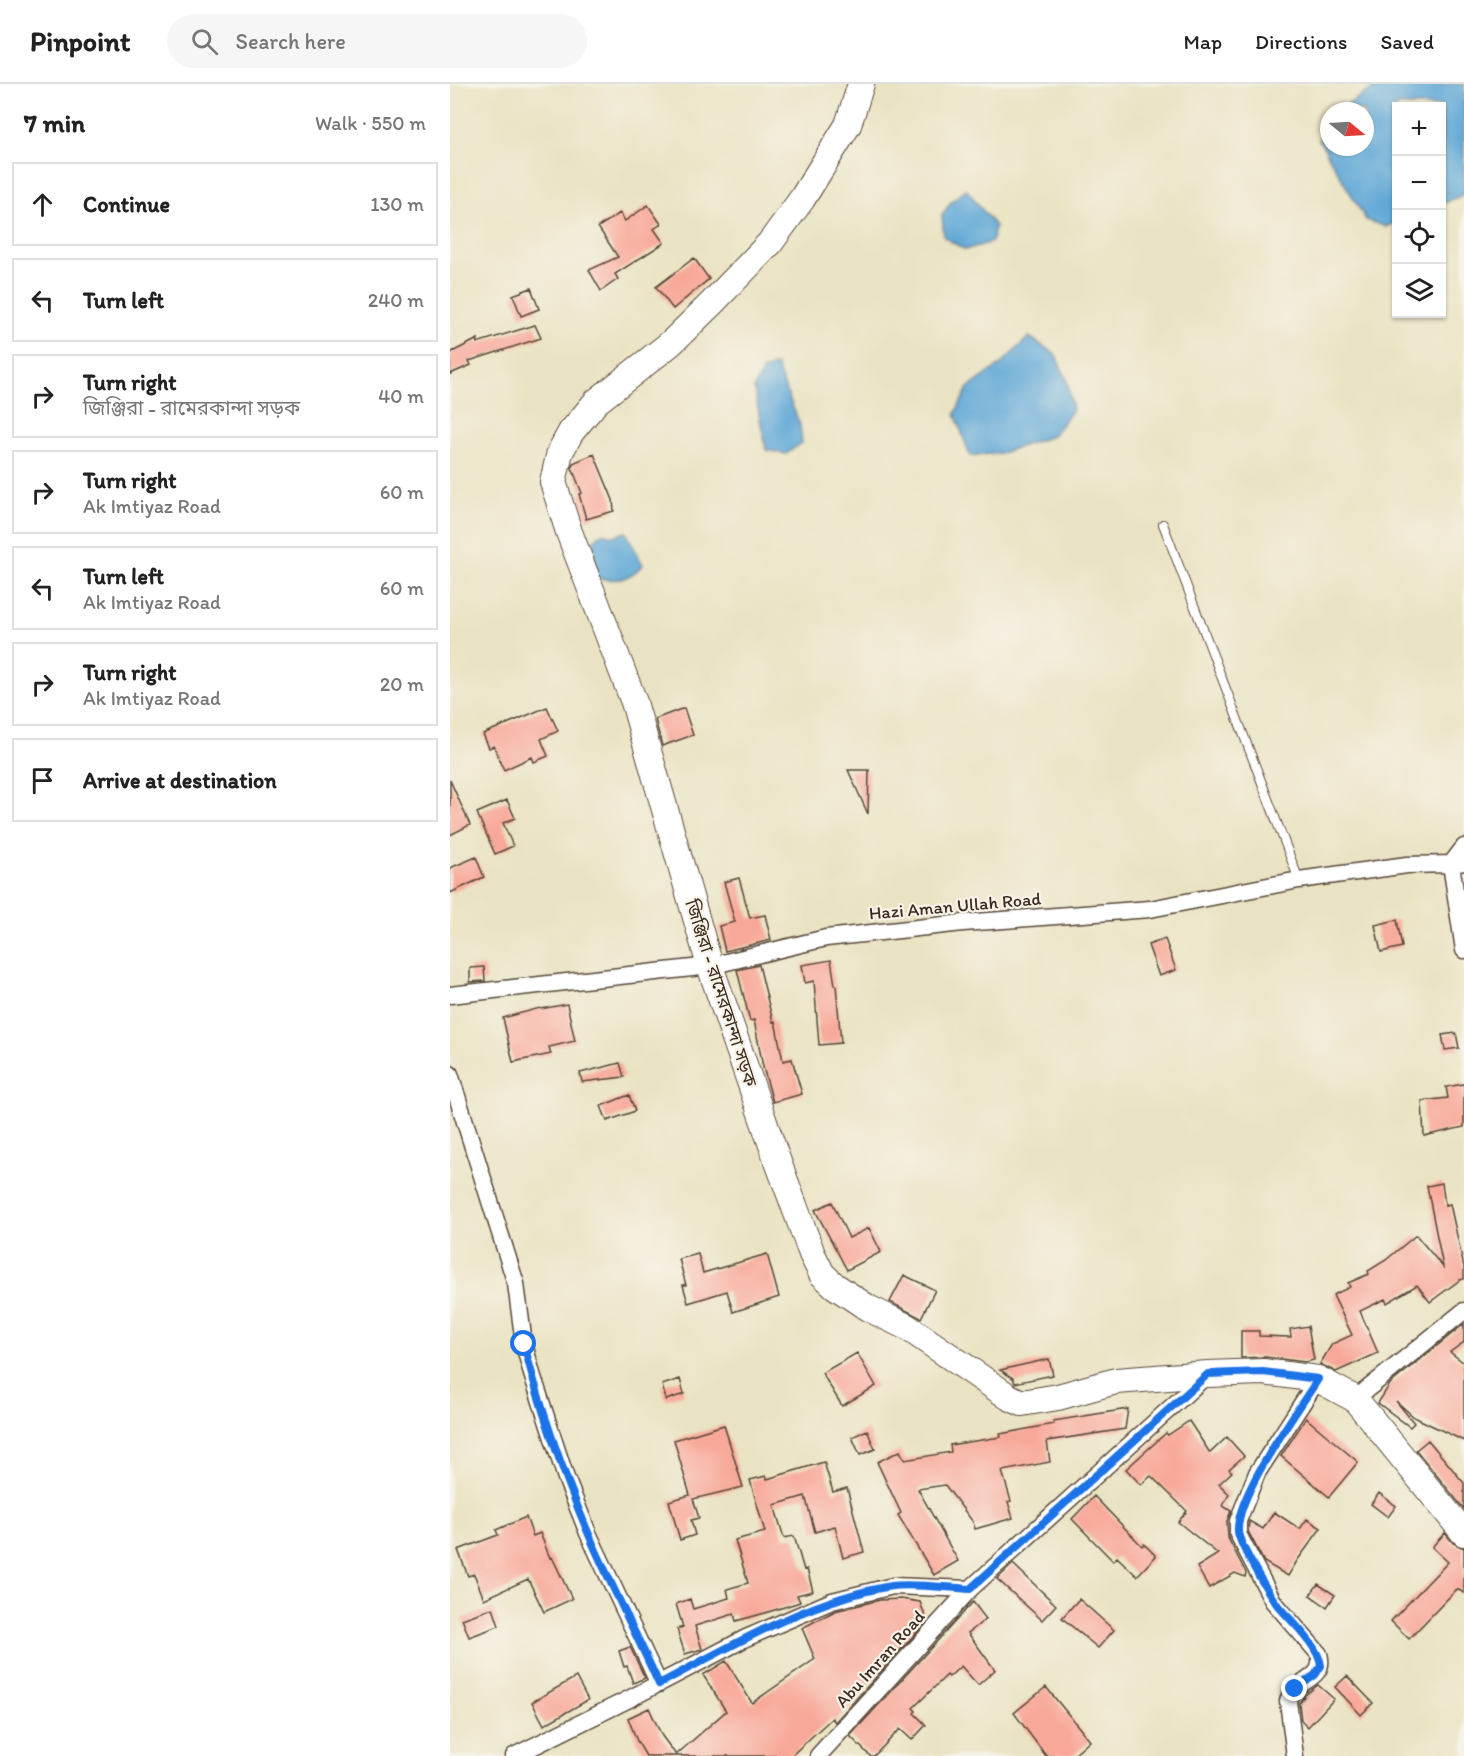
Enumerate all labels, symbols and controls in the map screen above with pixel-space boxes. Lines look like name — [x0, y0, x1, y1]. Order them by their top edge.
search box — [167, 14, 587, 68]
text: Pinpoint — [30, 24, 131, 58]
icon: search — [188, 25, 221, 58]
text: Search here — [236, 28, 346, 55]
text: Map — [1184, 29, 1222, 54]
text: Directions — [1255, 29, 1347, 54]
text: Saved — [1380, 29, 1434, 54]
north arrow — [1320, 102, 1374, 156]
map controls — [1392, 102, 1446, 318]
button: + — [1392, 102, 1446, 156]
text: 7 min — [24, 107, 85, 139]
text: Walk · 550 m — [315, 111, 426, 135]
button: − — [1392, 156, 1446, 210]
icon: ahead — [26, 188, 59, 221]
text: Continue — [83, 191, 170, 218]
text: 130 m — [370, 192, 424, 216]
button: locate — [1392, 210, 1446, 264]
button: layers — [1392, 264, 1446, 318]
icon: left — [26, 284, 59, 317]
text: Turn left — [83, 287, 164, 314]
text: 240 m — [368, 288, 424, 312]
text: Turn right — [83, 369, 177, 396]
icon: right — [26, 380, 59, 413]
text: 40 m — [378, 384, 424, 408]
text: জিঞ্জিরা - রামেরকান্দা সড়ক — [83, 396, 300, 420]
text: Turn right — [83, 467, 177, 494]
icon: right — [26, 476, 59, 509]
text: 60 m — [380, 480, 424, 504]
text: Ak Imtiyaz Road — [83, 494, 221, 518]
text: Turn left — [83, 563, 164, 590]
icon: left — [26, 572, 59, 605]
text: 60 m — [380, 576, 424, 600]
text: Ak Imtiyaz Road — [83, 590, 221, 614]
text: Turn right — [83, 659, 177, 686]
icon: right — [26, 668, 59, 701]
text: 20 m — [380, 672, 424, 696]
text: Ak Imtiyaz Road — [83, 686, 221, 710]
icon: arrive — [26, 764, 59, 797]
text: Arrive at destination — [83, 767, 277, 794]
street label: Hazi Aman Ullah Road — [868, 888, 1042, 924]
street label: জিঞ্জিরা - রামেরকান্দা সড়ক — [680, 896, 762, 1090]
route start — [510, 1330, 536, 1356]
street label: Abu Imran Road — [831, 1606, 930, 1712]
route end — [1281, 1675, 1307, 1701]

